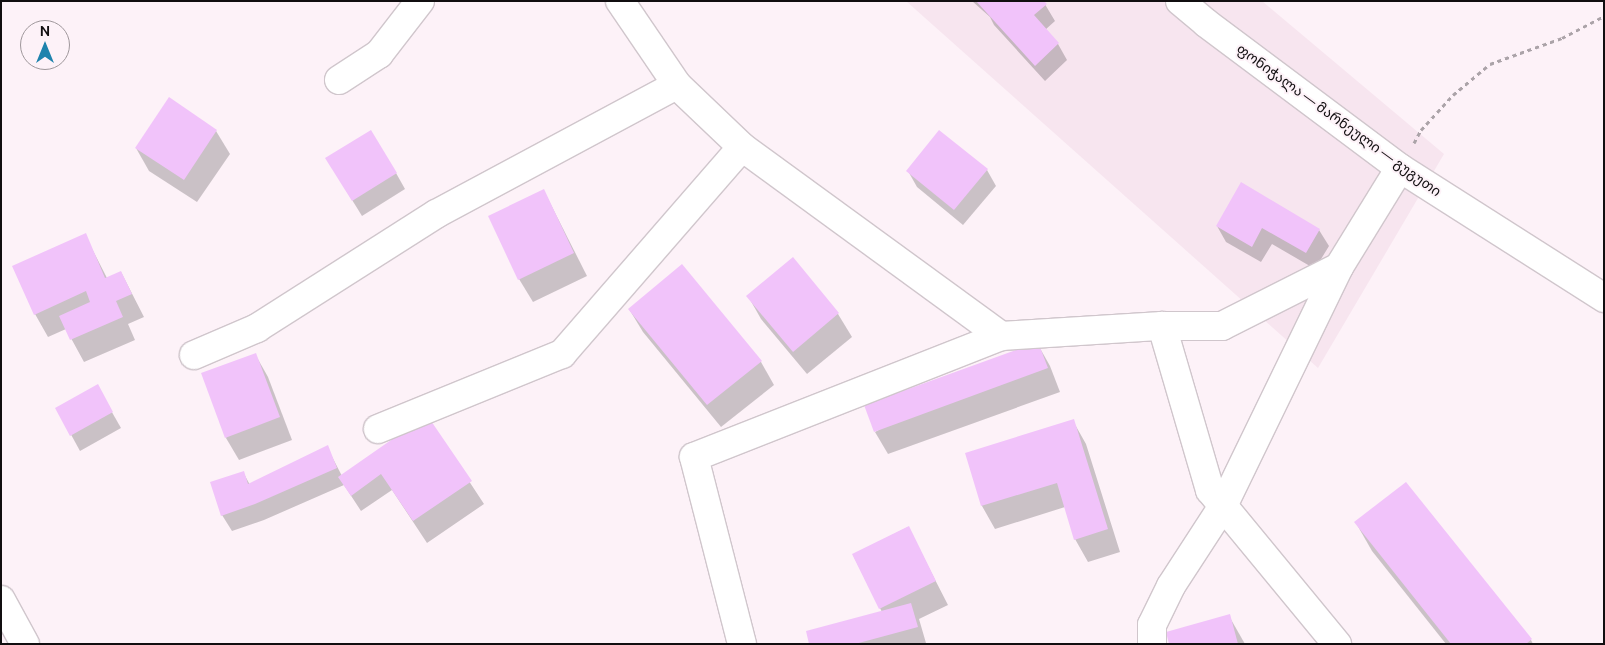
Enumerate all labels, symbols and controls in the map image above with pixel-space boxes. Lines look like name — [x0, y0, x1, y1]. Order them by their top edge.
north arrow — [20, 20, 70, 70]
text: N — [40, 23, 50, 39]
street label: ფონიჭალა — მარნეული — გუგუთი — [1233, 40, 1445, 200]

